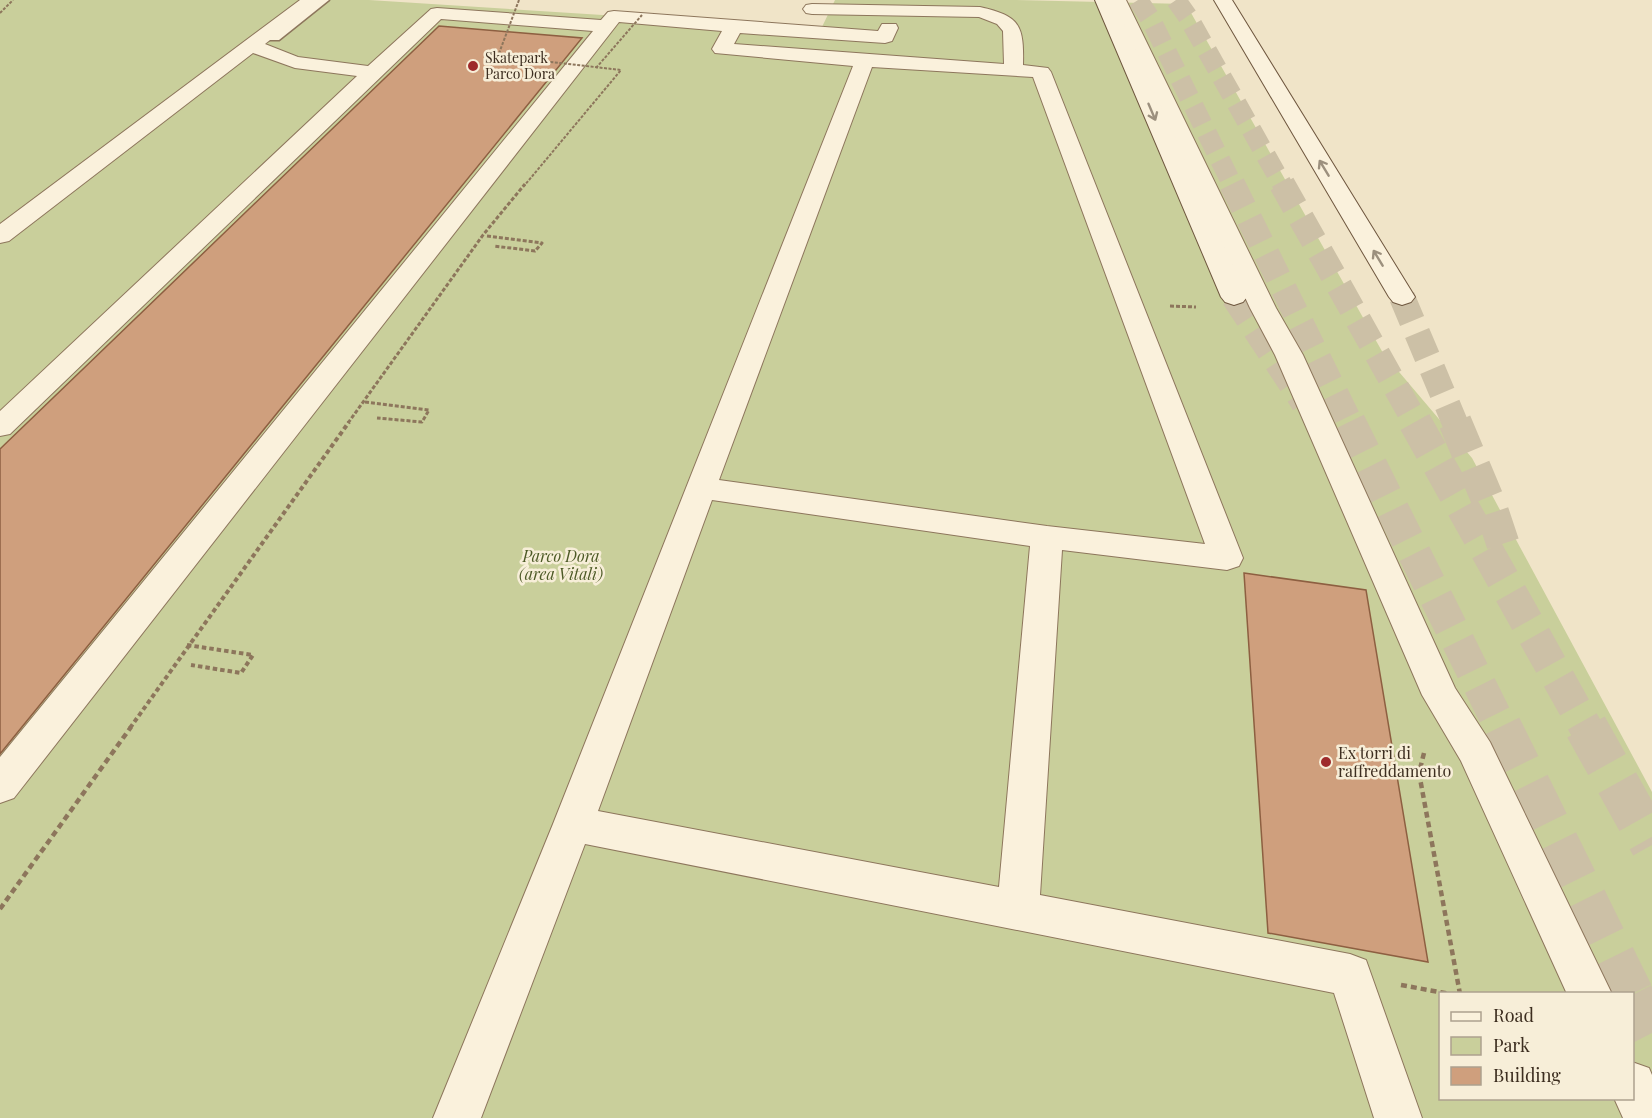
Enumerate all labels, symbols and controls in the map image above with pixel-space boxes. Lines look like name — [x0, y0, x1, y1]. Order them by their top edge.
place label: Skatepark Parco Dora — [485, 48, 555, 83]
marker: Skatepark Parco Dora — [466, 59, 480, 73]
one-way arrow — [1147, 102, 1158, 120]
one-way arrow — [1317, 160, 1329, 177]
one-way arrow — [1371, 250, 1383, 267]
park label: Parco Dora (area Vitali) — [519, 545, 603, 584]
place label: Ex torri di raffreddamento — [1338, 742, 1452, 781]
marker: Ex torri di raffreddamento — [1319, 755, 1333, 769]
legend — [1439, 992, 1634, 1100]
text: Road — [1493, 1003, 1534, 1027]
text: Park — [1493, 1033, 1530, 1057]
text: Building — [1493, 1063, 1561, 1087]

